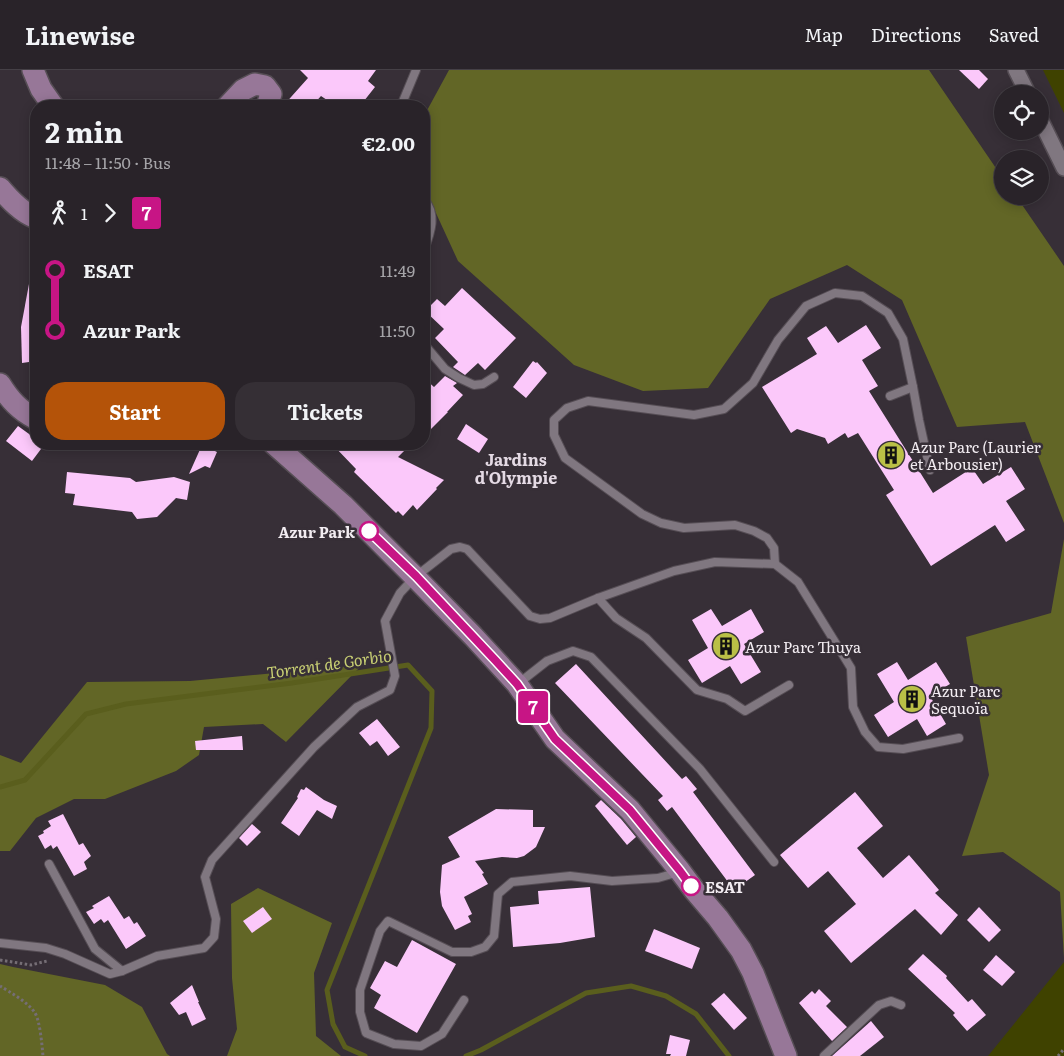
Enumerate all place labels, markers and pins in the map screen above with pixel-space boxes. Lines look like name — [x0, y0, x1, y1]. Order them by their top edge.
place label: Azur Parc (Laurier et Arbousier) — [910, 435, 1041, 475]
building icon: Azur Parc (Laurier et Arbousier) — [876, 440, 906, 470]
place label: Azur Park — [278, 520, 356, 543]
marker: Azur Park — [359, 521, 379, 541]
building icon: Azur Parc Thuya — [711, 631, 741, 661]
place label: Azur Parc Thuya — [745, 635, 862, 658]
place label: Azur Parc Sequoïa — [931, 679, 1001, 719]
building icon: Azur Parc Sequoïa — [897, 684, 927, 714]
place label: ESAT — [705, 875, 745, 898]
marker: ESAT — [681, 876, 701, 896]

